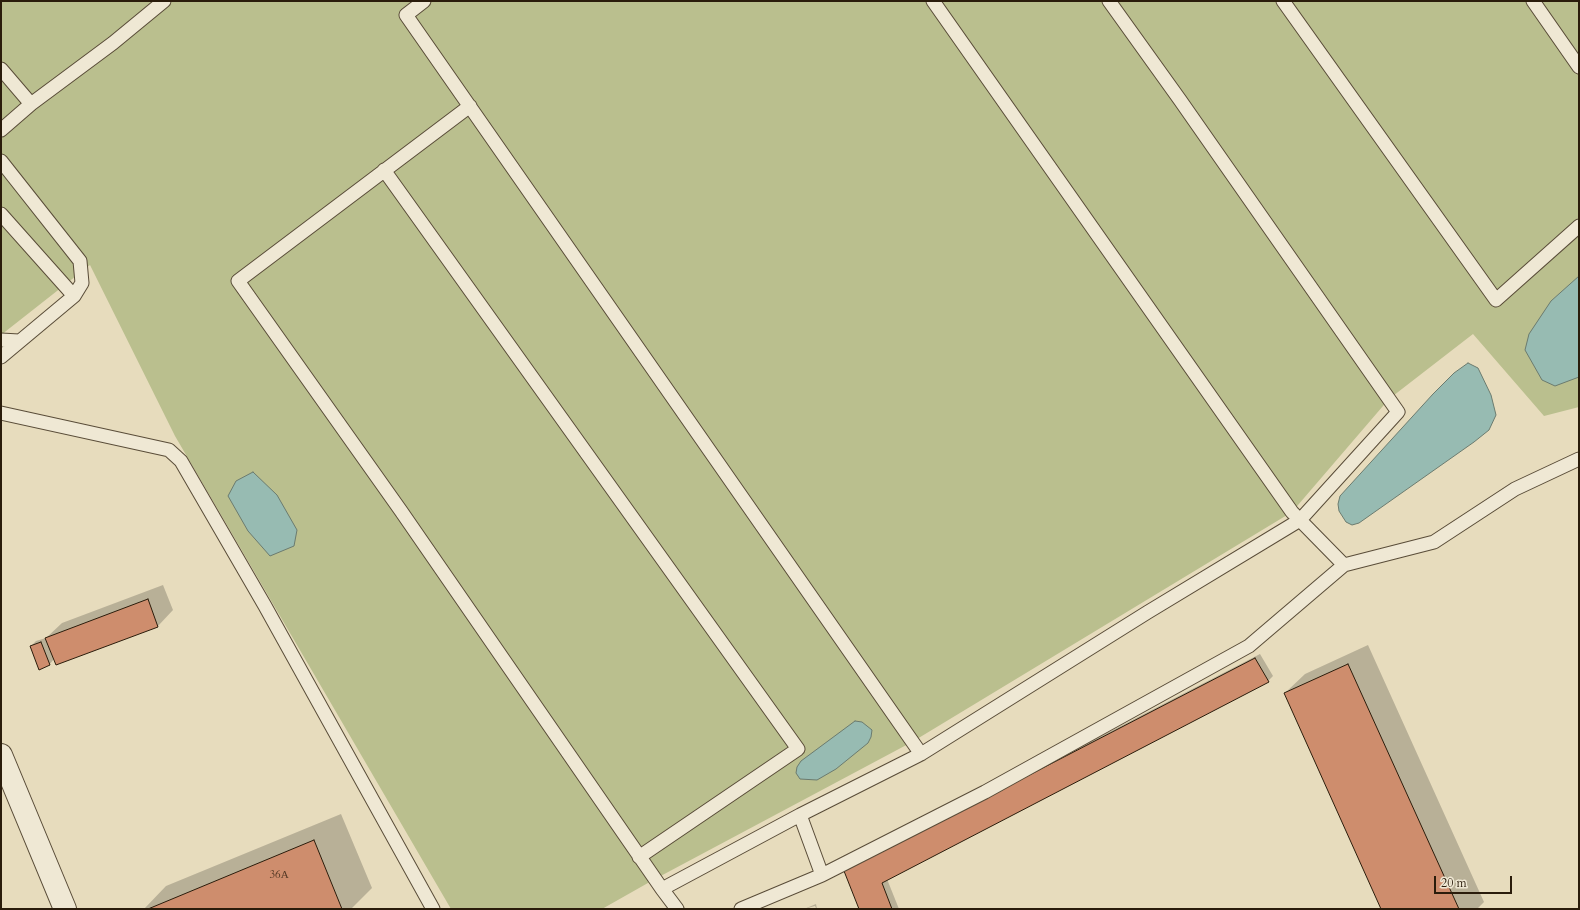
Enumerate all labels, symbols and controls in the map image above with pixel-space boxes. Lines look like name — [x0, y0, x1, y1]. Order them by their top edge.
house number: 36А — [269, 868, 289, 882]
scale bar — [1436, 868, 1514, 894]
text: 20 m — [1441, 875, 1467, 891]

